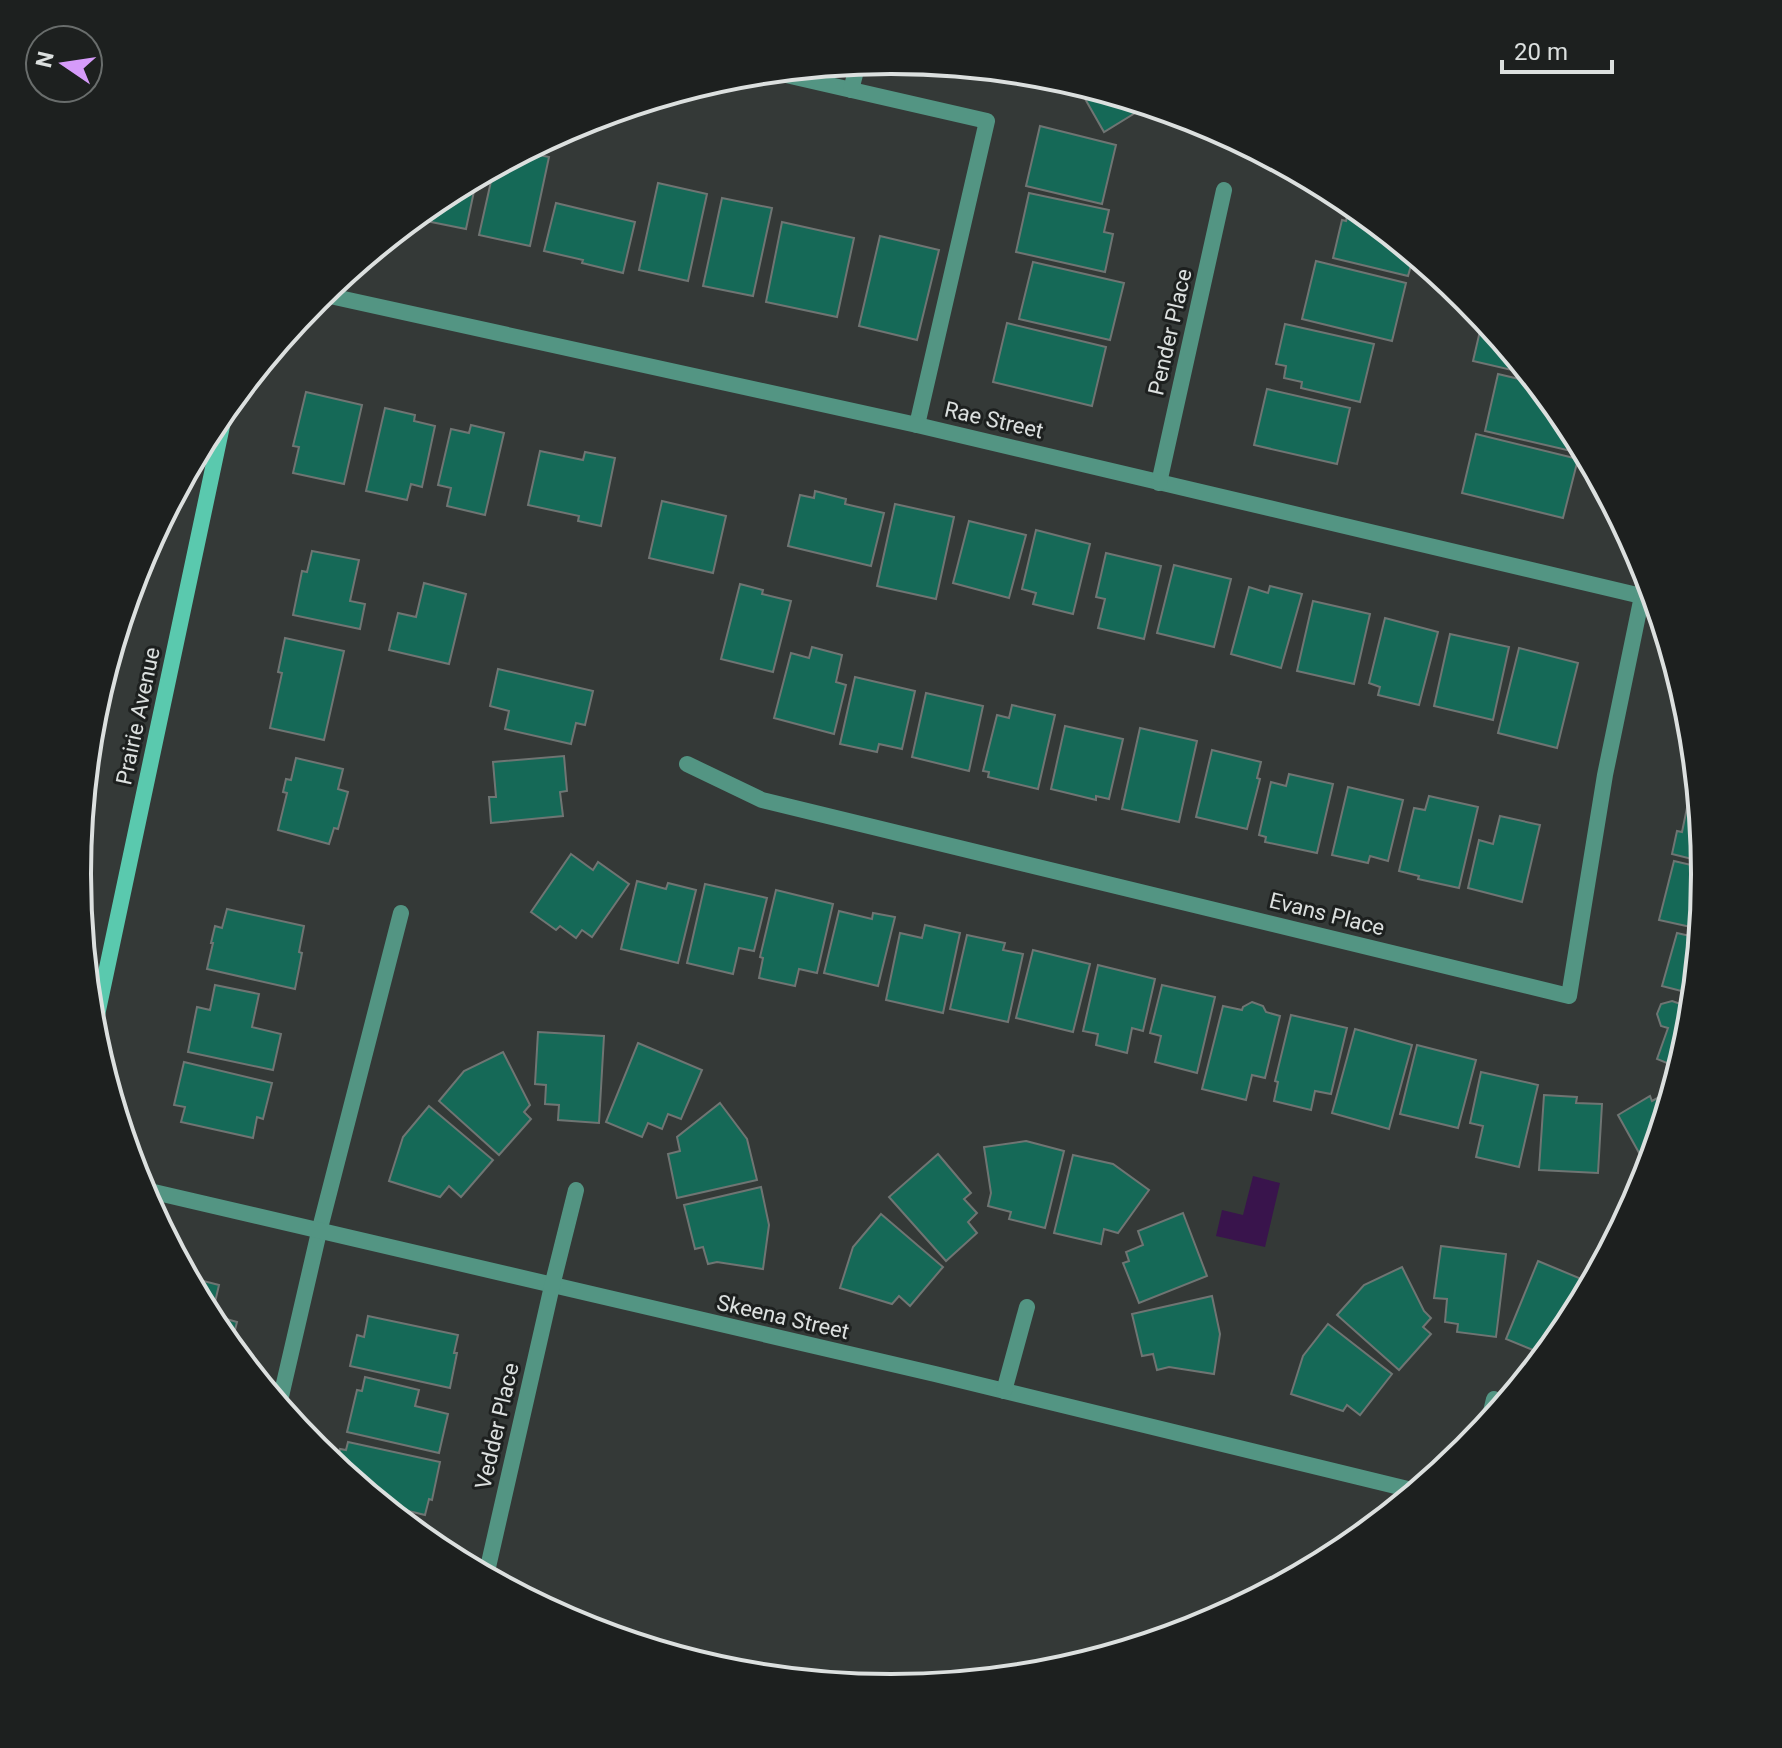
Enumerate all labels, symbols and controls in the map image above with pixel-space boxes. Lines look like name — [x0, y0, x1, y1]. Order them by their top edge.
north arrow — [24, 24, 104, 104]
scale bar — [1502, 24, 1612, 74]
text: 20 m — [1514, 38, 1568, 66]
text: N — [31, 49, 59, 70]
street label: Pender Place — [1143, 266, 1197, 398]
street label: Rae Street — [942, 396, 1046, 444]
street label: Prairie Avenue — [111, 645, 165, 787]
street label: Evans Place — [1267, 888, 1387, 940]
street label: Skeena Street — [714, 1290, 852, 1344]
street label: Vedder Place — [470, 1360, 524, 1492]

